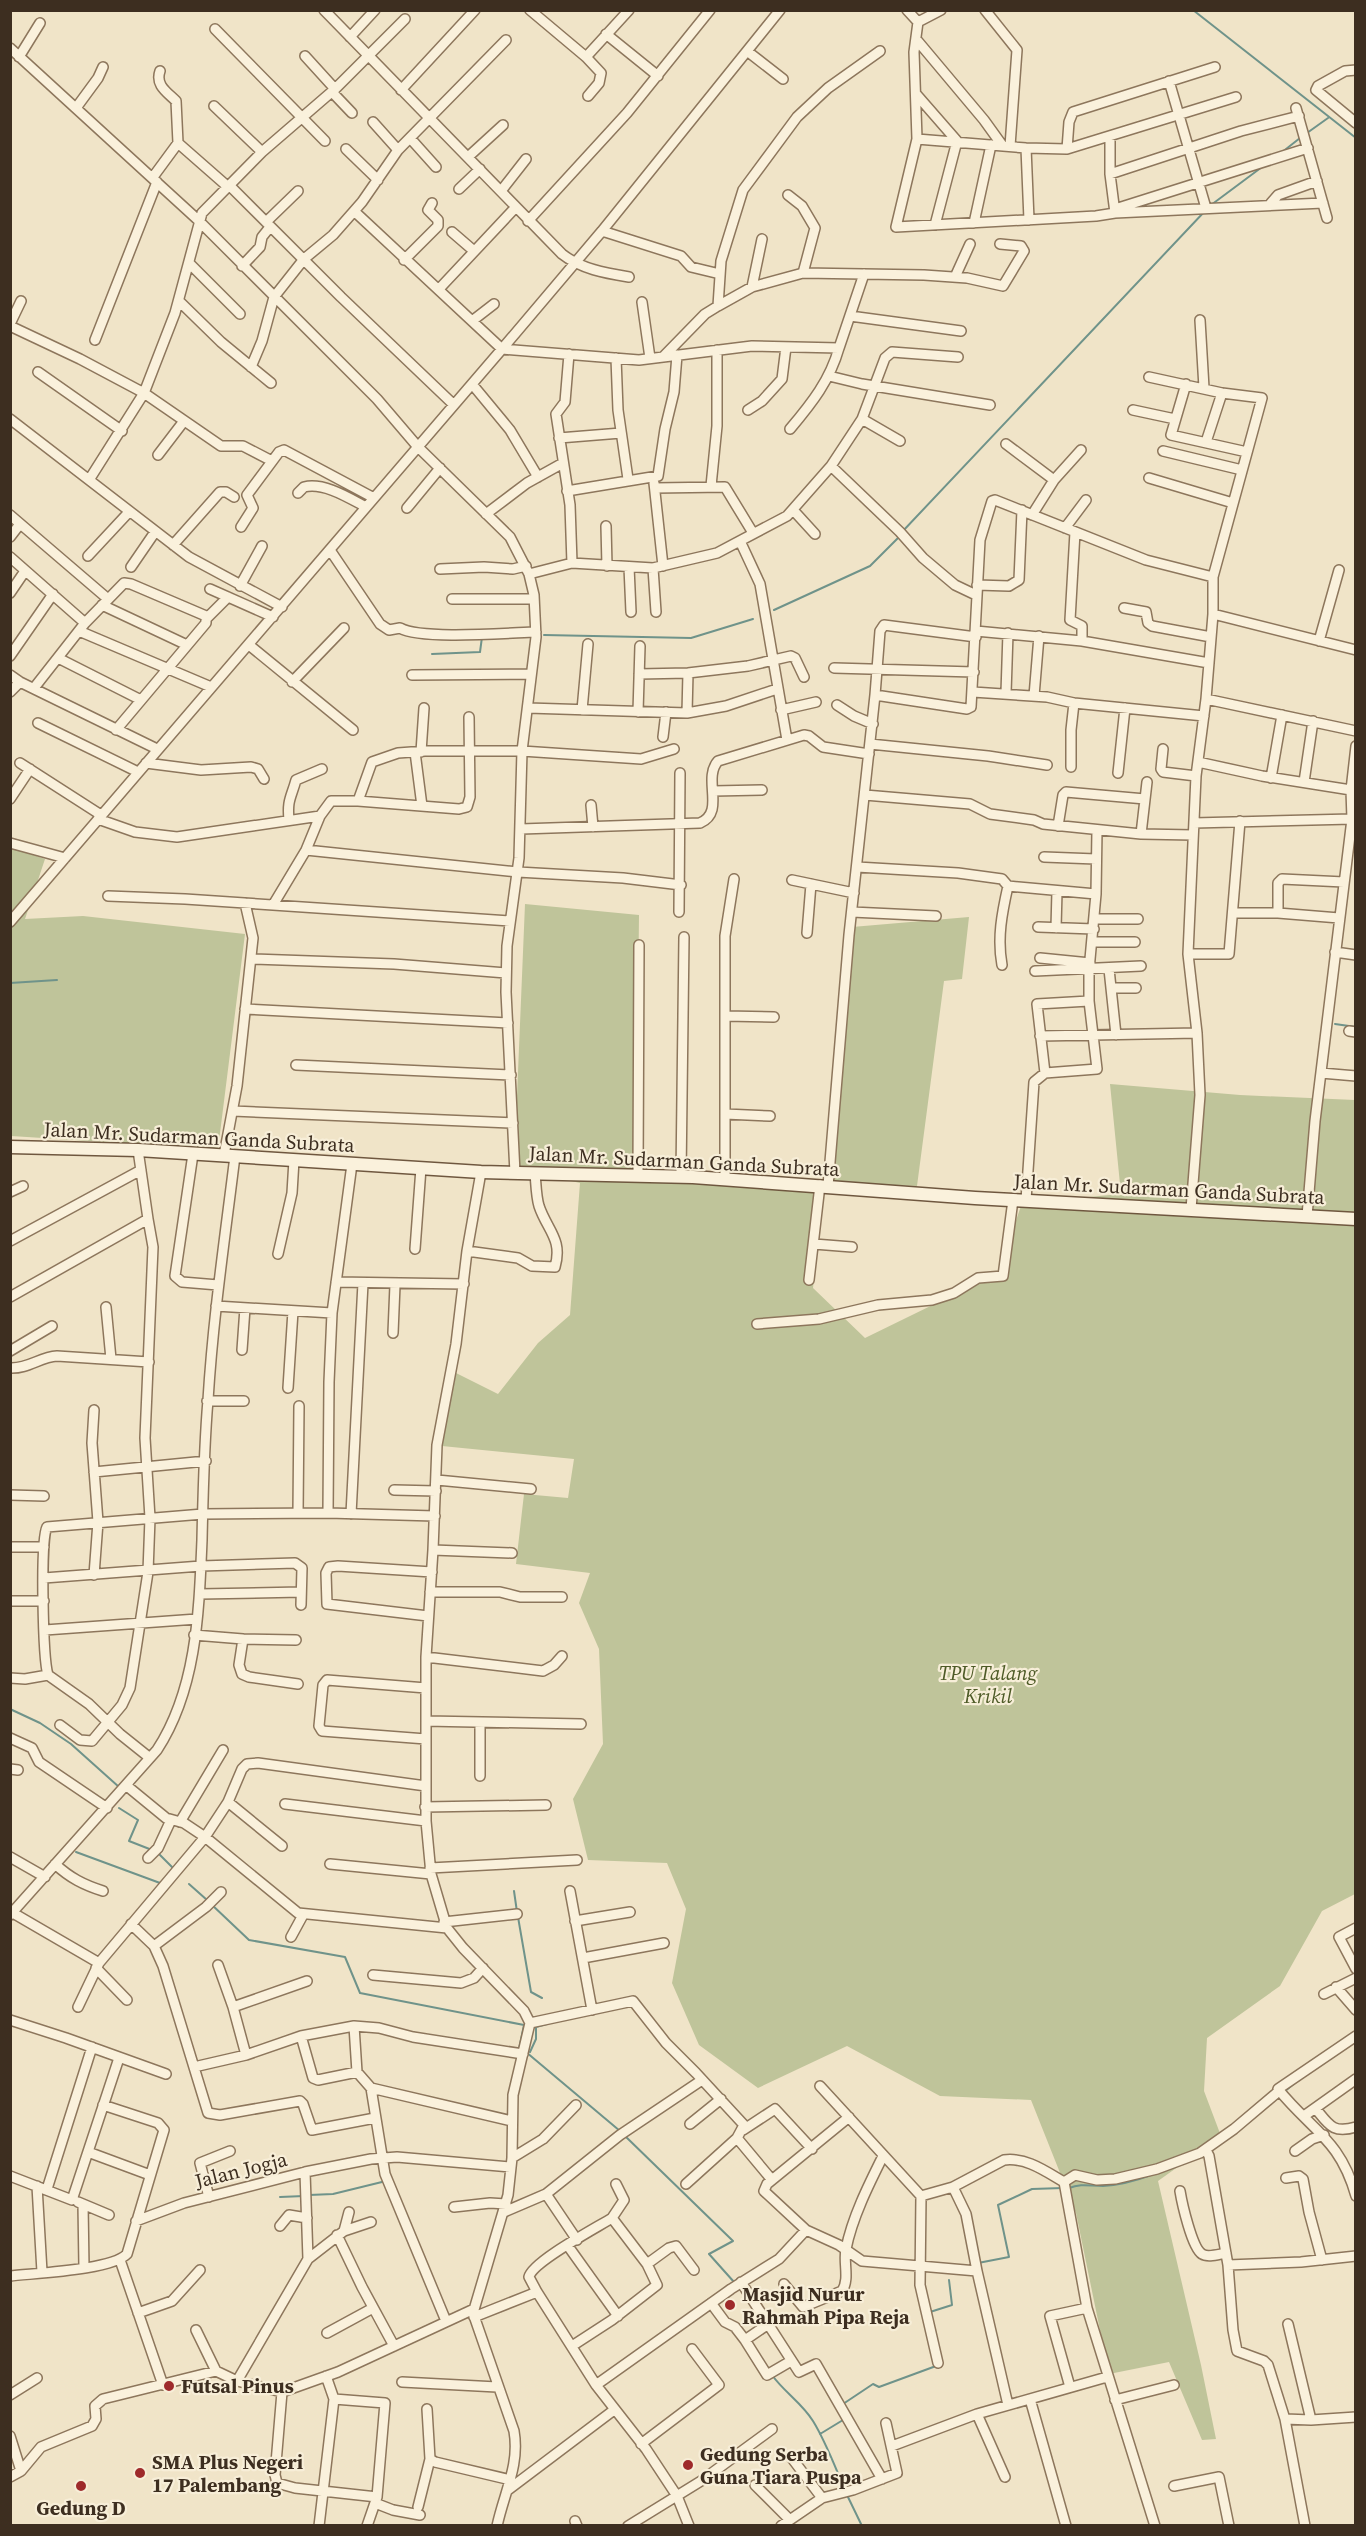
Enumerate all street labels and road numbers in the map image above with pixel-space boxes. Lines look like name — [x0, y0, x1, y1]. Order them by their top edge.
street label: Jalan Mr. Sudarman Ganda Subrata — [42, 1115, 356, 1159]
street label: Jalan Mr. Sudarman Ganda Subrata — [527, 1139, 841, 1183]
street label: Jalan Mr. Sudarman Ganda Subrata — [1012, 1167, 1326, 1211]
street label: Jalan Jogja — [191, 2145, 291, 2195]

